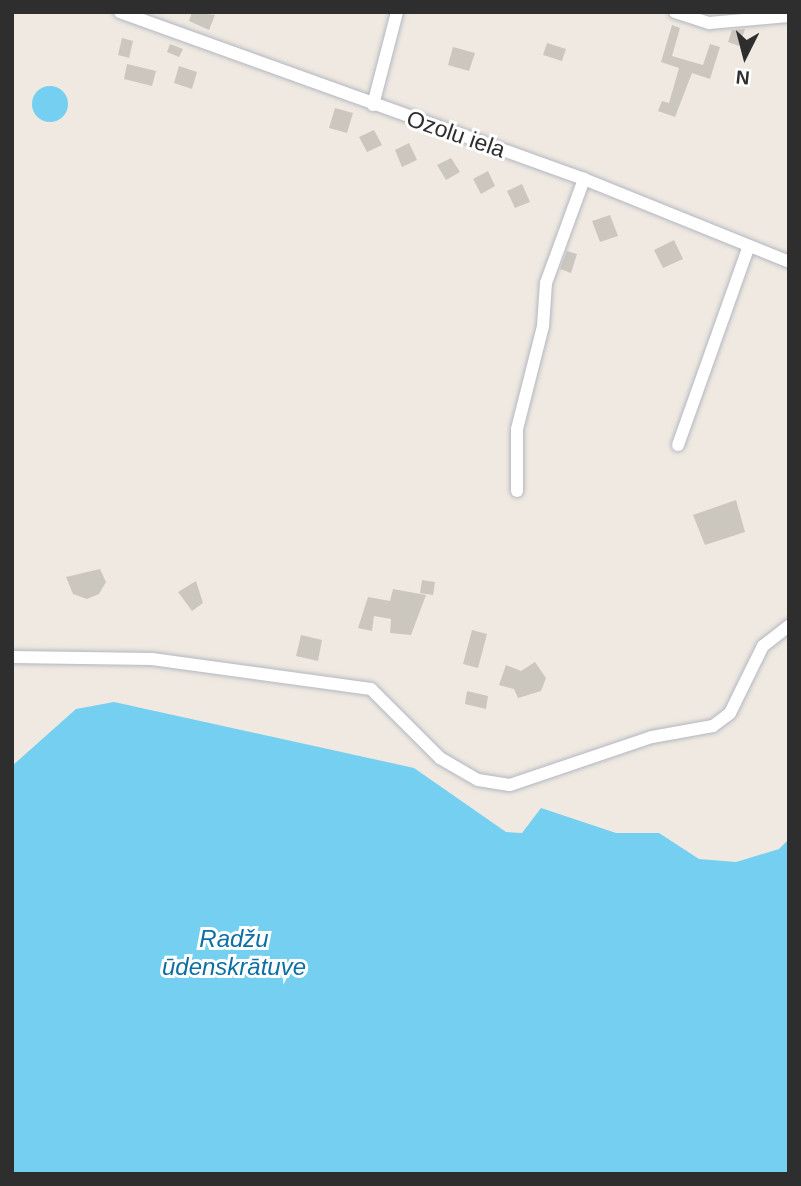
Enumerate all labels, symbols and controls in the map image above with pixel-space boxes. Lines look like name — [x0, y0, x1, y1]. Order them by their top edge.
north arrow — [710, 21, 780, 91]
text: N — [735, 66, 751, 89]
street label: Ozolu iela — [403, 104, 509, 164]
water label: Radžu ūdenskrātuve — [162, 925, 306, 981]

